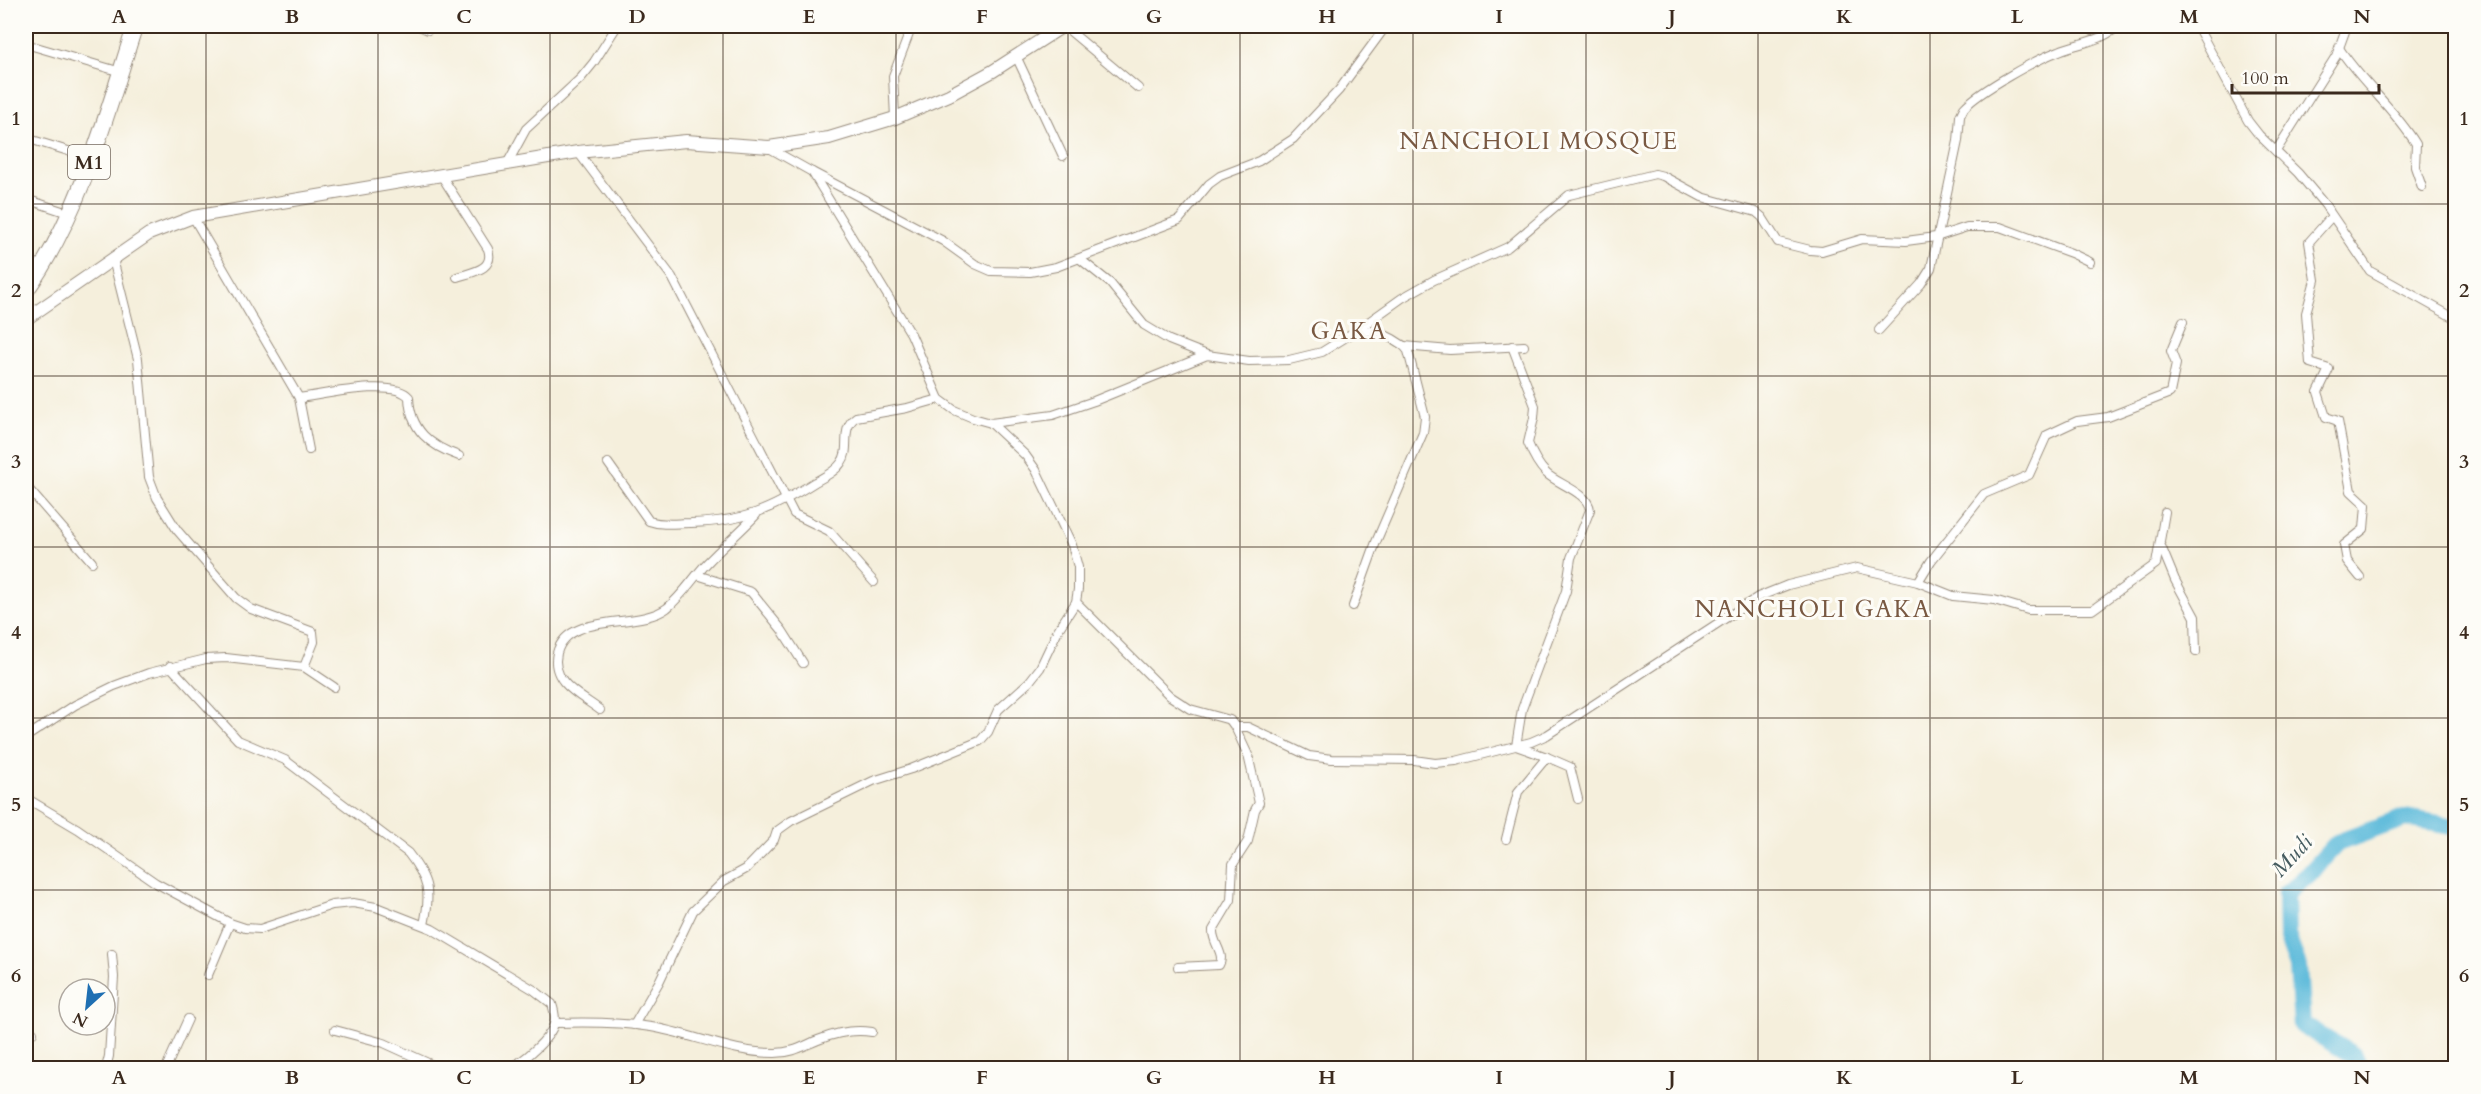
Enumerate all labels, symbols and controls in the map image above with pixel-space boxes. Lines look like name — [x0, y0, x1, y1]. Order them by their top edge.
text: A — [111, 3, 127, 30]
text: B — [285, 3, 299, 30]
text: C — [456, 3, 472, 30]
text: D — [628, 3, 646, 30]
text: E — [803, 3, 815, 30]
text: F — [976, 3, 988, 30]
text: G — [1146, 3, 1162, 30]
text: H — [1318, 3, 1336, 30]
text: I — [1495, 3, 1503, 30]
text: J — [1665, 3, 1676, 30]
text: K — [1836, 3, 1853, 30]
text: L — [2011, 3, 2024, 30]
text: M — [2179, 3, 2199, 30]
text: N — [2353, 3, 2371, 30]
scale bar — [2232, 57, 2379, 95]
text: 100 m — [2241, 66, 2289, 91]
text: 1 — [11, 105, 21, 132]
text: 1 — [2459, 105, 2469, 132]
district label: NANCHOLI MOSQUE — [1399, 125, 1679, 158]
road number: M1 — [68, 145, 110, 179]
text: 2 — [11, 277, 21, 304]
text: 2 — [2459, 277, 2469, 304]
district label: GAKA — [1310, 315, 1388, 348]
text: 3 — [11, 448, 21, 475]
text: 3 — [2459, 448, 2469, 475]
district label: NANCHOLI GAKA — [1695, 593, 1931, 626]
text: 4 — [11, 619, 21, 646]
text: 4 — [2459, 619, 2469, 646]
text: 5 — [11, 791, 21, 818]
text: 5 — [2459, 791, 2469, 818]
water label: Mudi — [2265, 827, 2320, 884]
text: 6 — [11, 962, 21, 989]
text: 6 — [2459, 962, 2469, 989]
north arrow — [57, 977, 117, 1037]
text: N — [69, 1006, 92, 1032]
text: A — [111, 1064, 127, 1091]
text: B — [285, 1064, 299, 1091]
text: C — [456, 1064, 472, 1091]
text: D — [628, 1064, 646, 1091]
text: E — [803, 1064, 815, 1091]
text: F — [976, 1064, 988, 1091]
text: G — [1146, 1064, 1162, 1091]
text: H — [1318, 1064, 1336, 1091]
text: I — [1495, 1064, 1503, 1091]
text: J — [1665, 1064, 1676, 1091]
text: K — [1836, 1064, 1853, 1091]
text: L — [2011, 1064, 2024, 1091]
text: M — [2179, 1064, 2199, 1091]
text: N — [2353, 1064, 2371, 1091]

